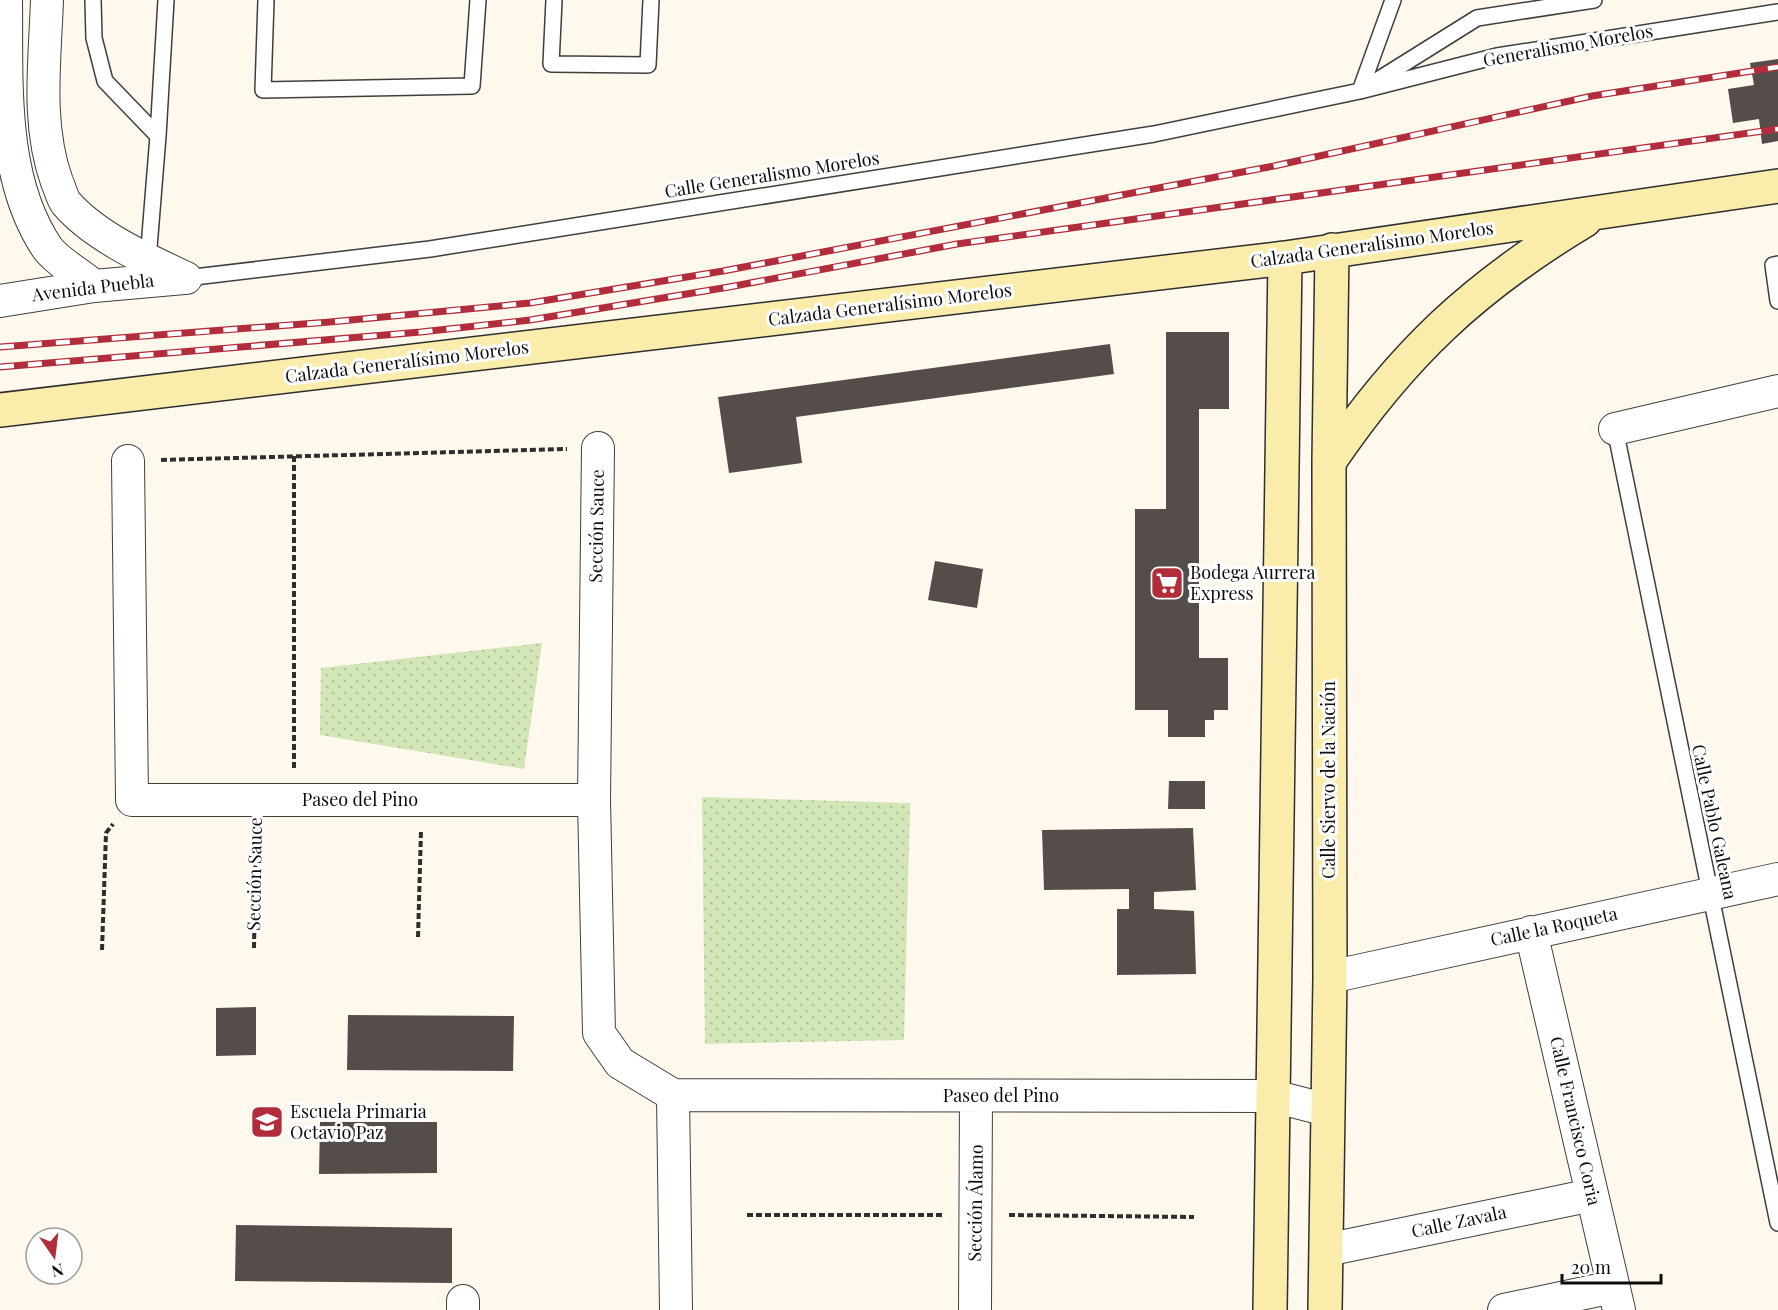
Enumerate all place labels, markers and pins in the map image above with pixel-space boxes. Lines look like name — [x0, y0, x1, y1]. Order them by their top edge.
place label: Bodega Aurrera Express — [1190, 560, 1316, 605]
supermarket icon: Bodega Aurrera Express — [1149, 565, 1185, 601]
place label: Escuela Primaria Octavio Paz — [290, 1099, 427, 1144]
school or university icon: Escuela Primaria Octavio Paz — [249, 1104, 285, 1140]

